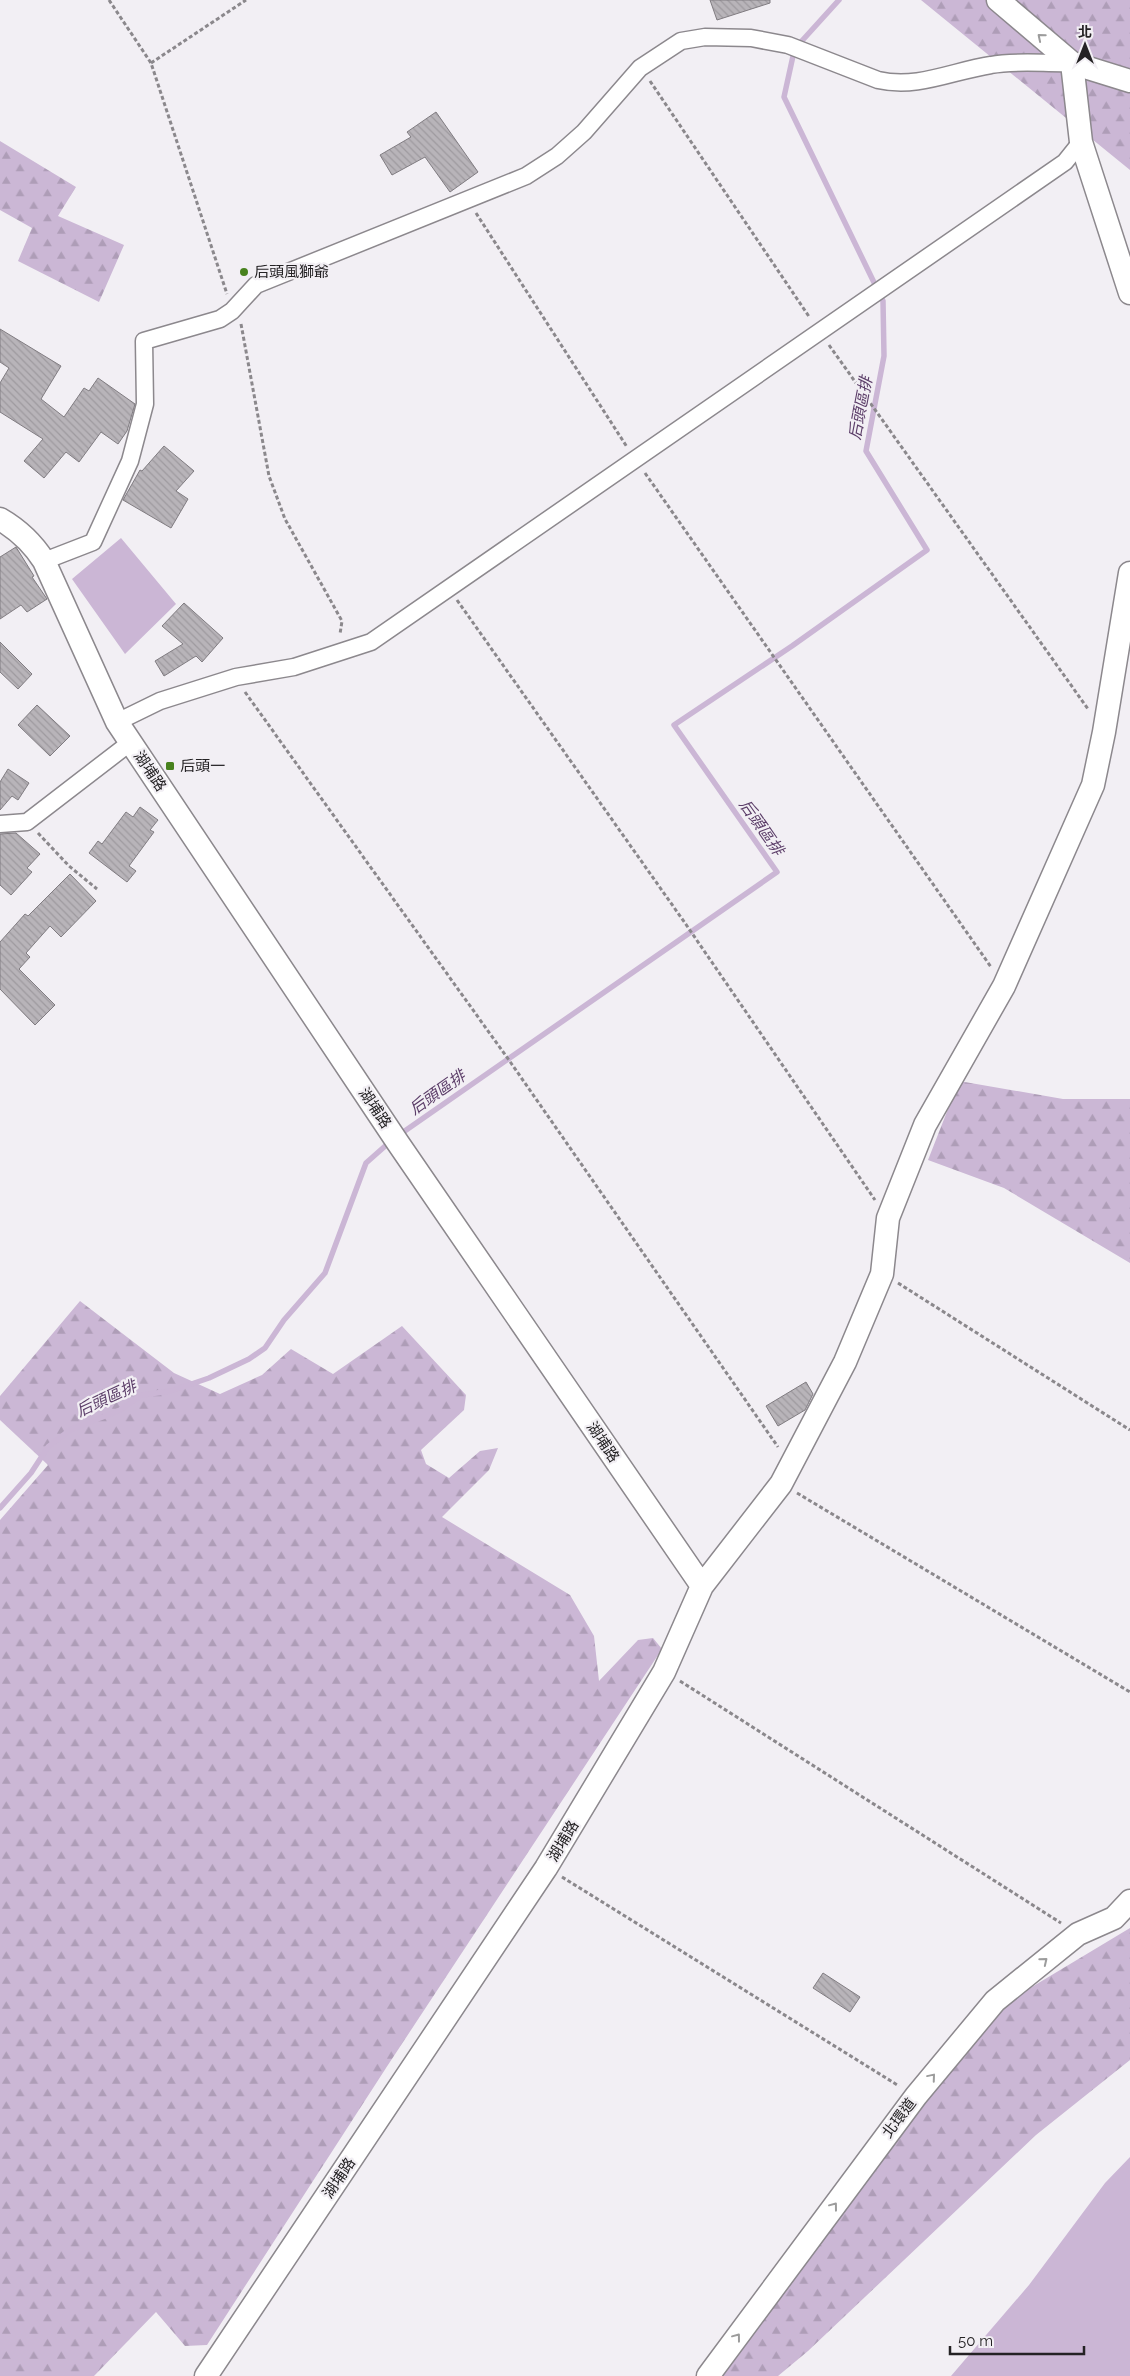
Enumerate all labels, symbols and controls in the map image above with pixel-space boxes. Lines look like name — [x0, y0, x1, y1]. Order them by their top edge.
north arrow — [1060, 20, 1110, 70]
text: 北 — [1078, 24, 1092, 40]
one-way arrow — [1038, 34, 1047, 42]
place label: 后頭風獅爺 — [254, 263, 329, 281]
marker: 后頭風獅爺 — [238, 266, 250, 278]
water label: 后頭區排 — [845, 373, 876, 441]
street label: 湖埔路 — [130, 747, 170, 795]
place label: 后頭一 — [180, 757, 225, 775]
marker: 后頭一 — [164, 760, 176, 772]
water label: 后頭區排 — [735, 796, 789, 861]
water label: 后頭區排 — [406, 1065, 471, 1119]
street label: 湖埔路 — [355, 1084, 395, 1132]
water label: 后頭區排 — [73, 1375, 141, 1421]
street label: 湖埔路 — [583, 1418, 623, 1466]
street label: 湖埔路 — [544, 1817, 582, 1865]
one-way arrow — [1039, 1957, 1048, 1966]
one-way arrow — [926, 2074, 934, 2083]
street label: 北環道 — [878, 2095, 920, 2141]
street label: 湖埔路 — [319, 2154, 359, 2202]
one-way arrow — [828, 2202, 837, 2212]
scale bar — [950, 2324, 1084, 2356]
text: 50 m — [958, 2332, 993, 2350]
one-way arrow — [731, 2333, 740, 2343]

